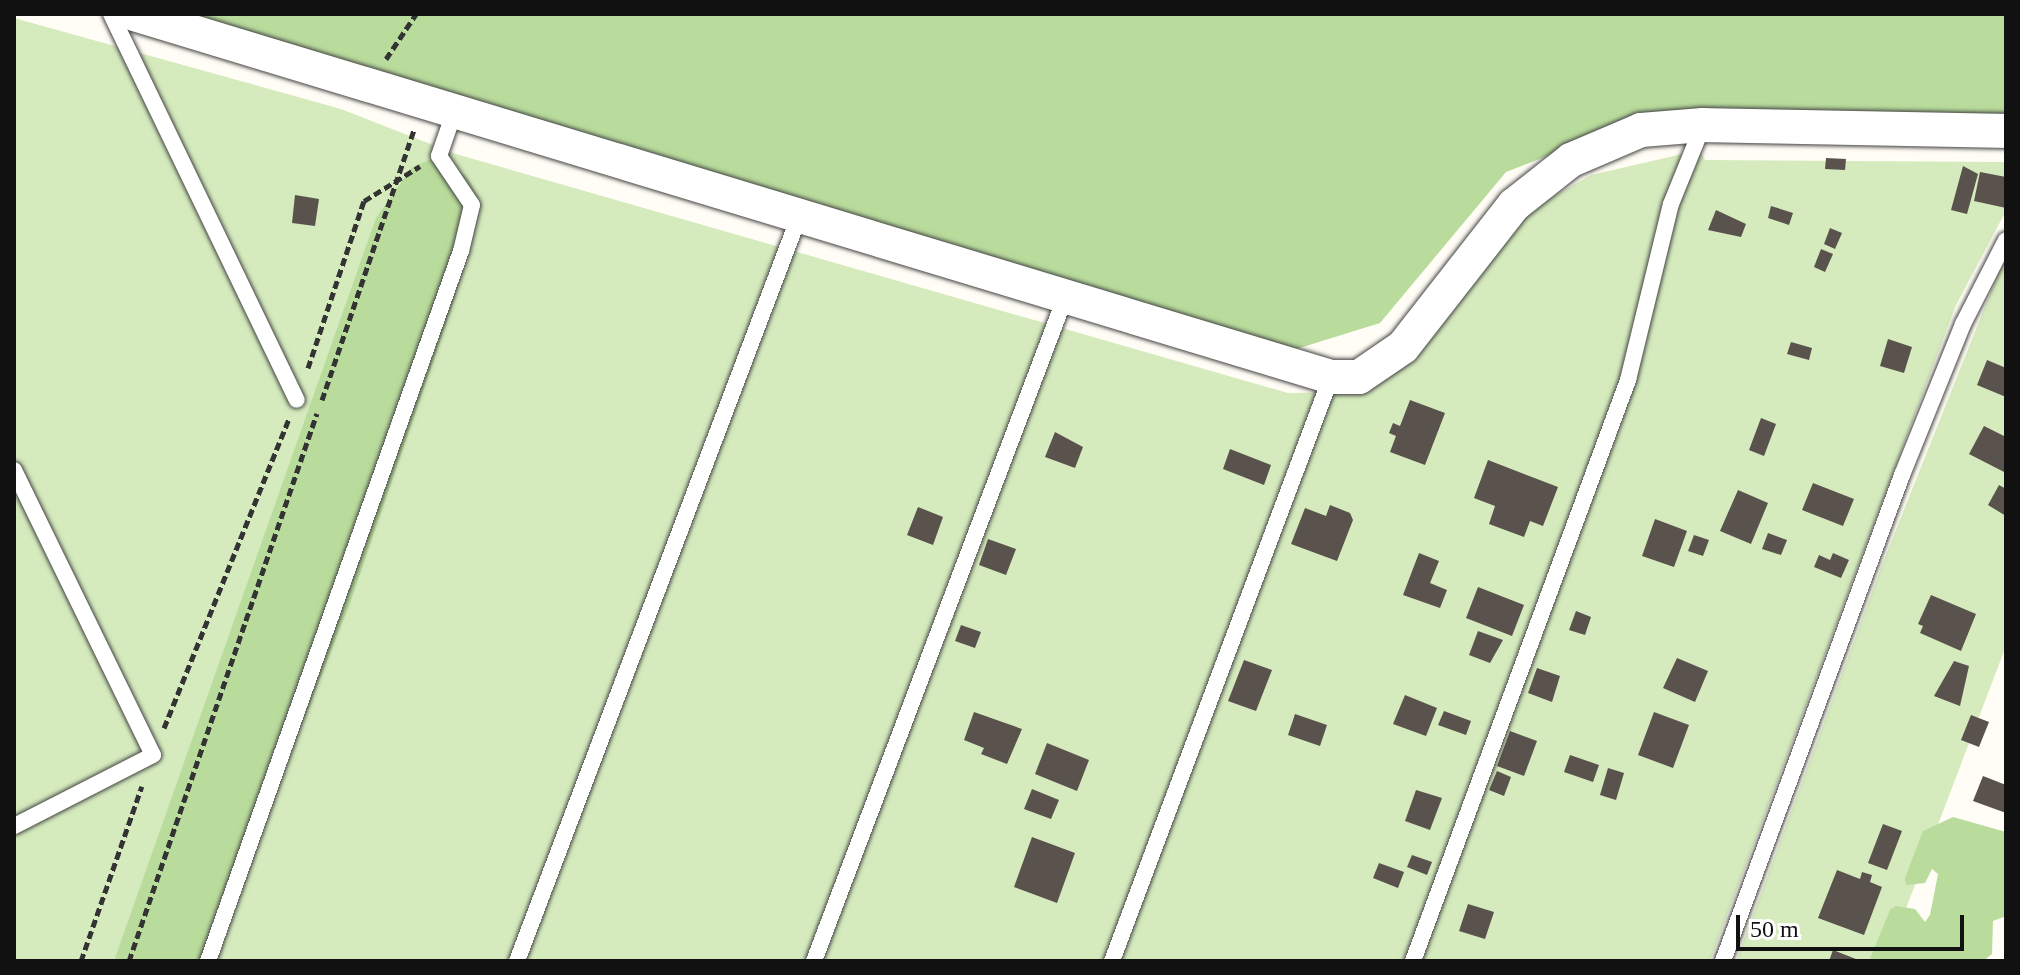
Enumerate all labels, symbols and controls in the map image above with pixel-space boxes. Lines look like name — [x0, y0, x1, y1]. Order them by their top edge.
scale bar — [1740, 899, 1968, 949]
text: 50 m — [1750, 916, 1799, 942]

